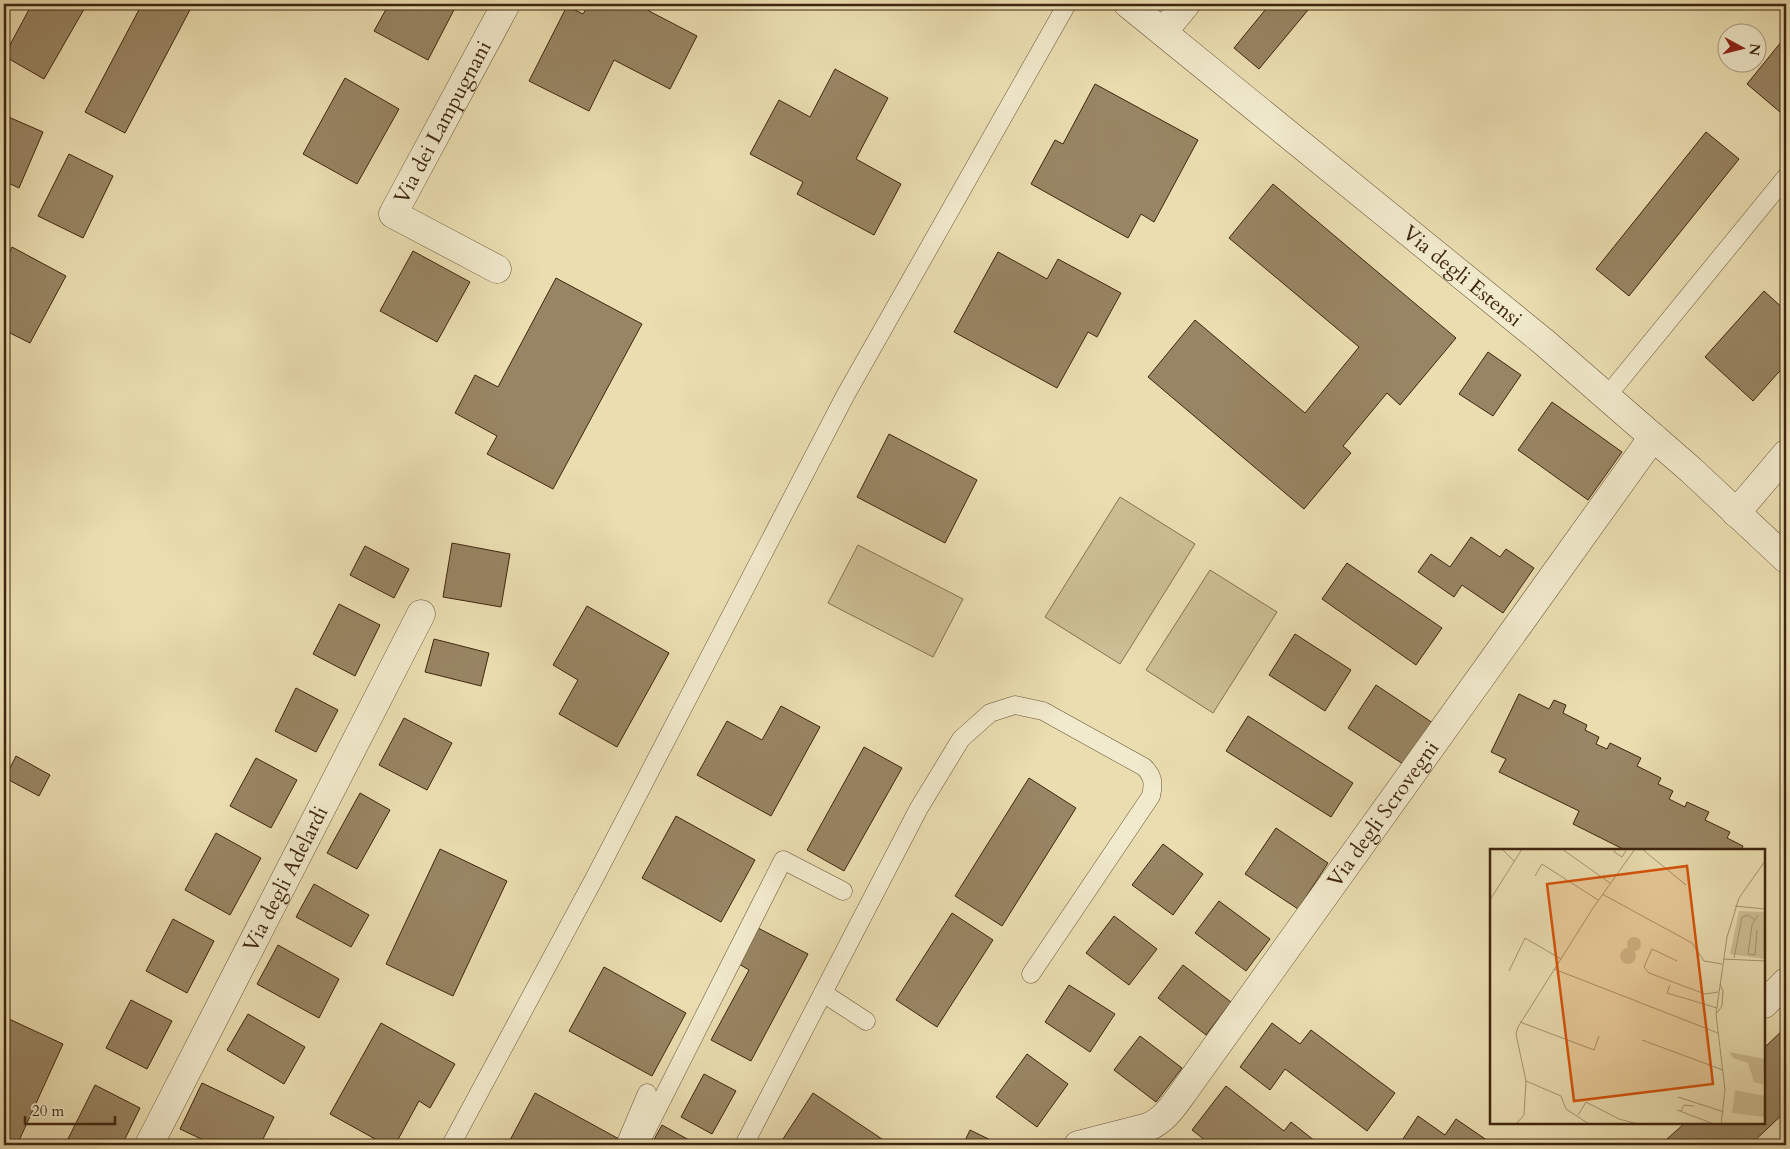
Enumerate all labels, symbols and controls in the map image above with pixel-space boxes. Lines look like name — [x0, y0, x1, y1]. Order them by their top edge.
north arrow — [1718, 22, 1768, 72]
street label: Via dei Lampugnani — [387, 36, 499, 209]
text: N — [1744, 42, 1765, 57]
street label: Via degli Estensi — [1396, 219, 1528, 334]
street label: Via degli Scrovegni — [1321, 735, 1446, 894]
street label: Via degli Adelardi — [236, 801, 335, 957]
inset map — [1490, 849, 1765, 1124]
scale bar — [25, 1094, 115, 1126]
text: 20 m — [32, 1101, 64, 1121]

